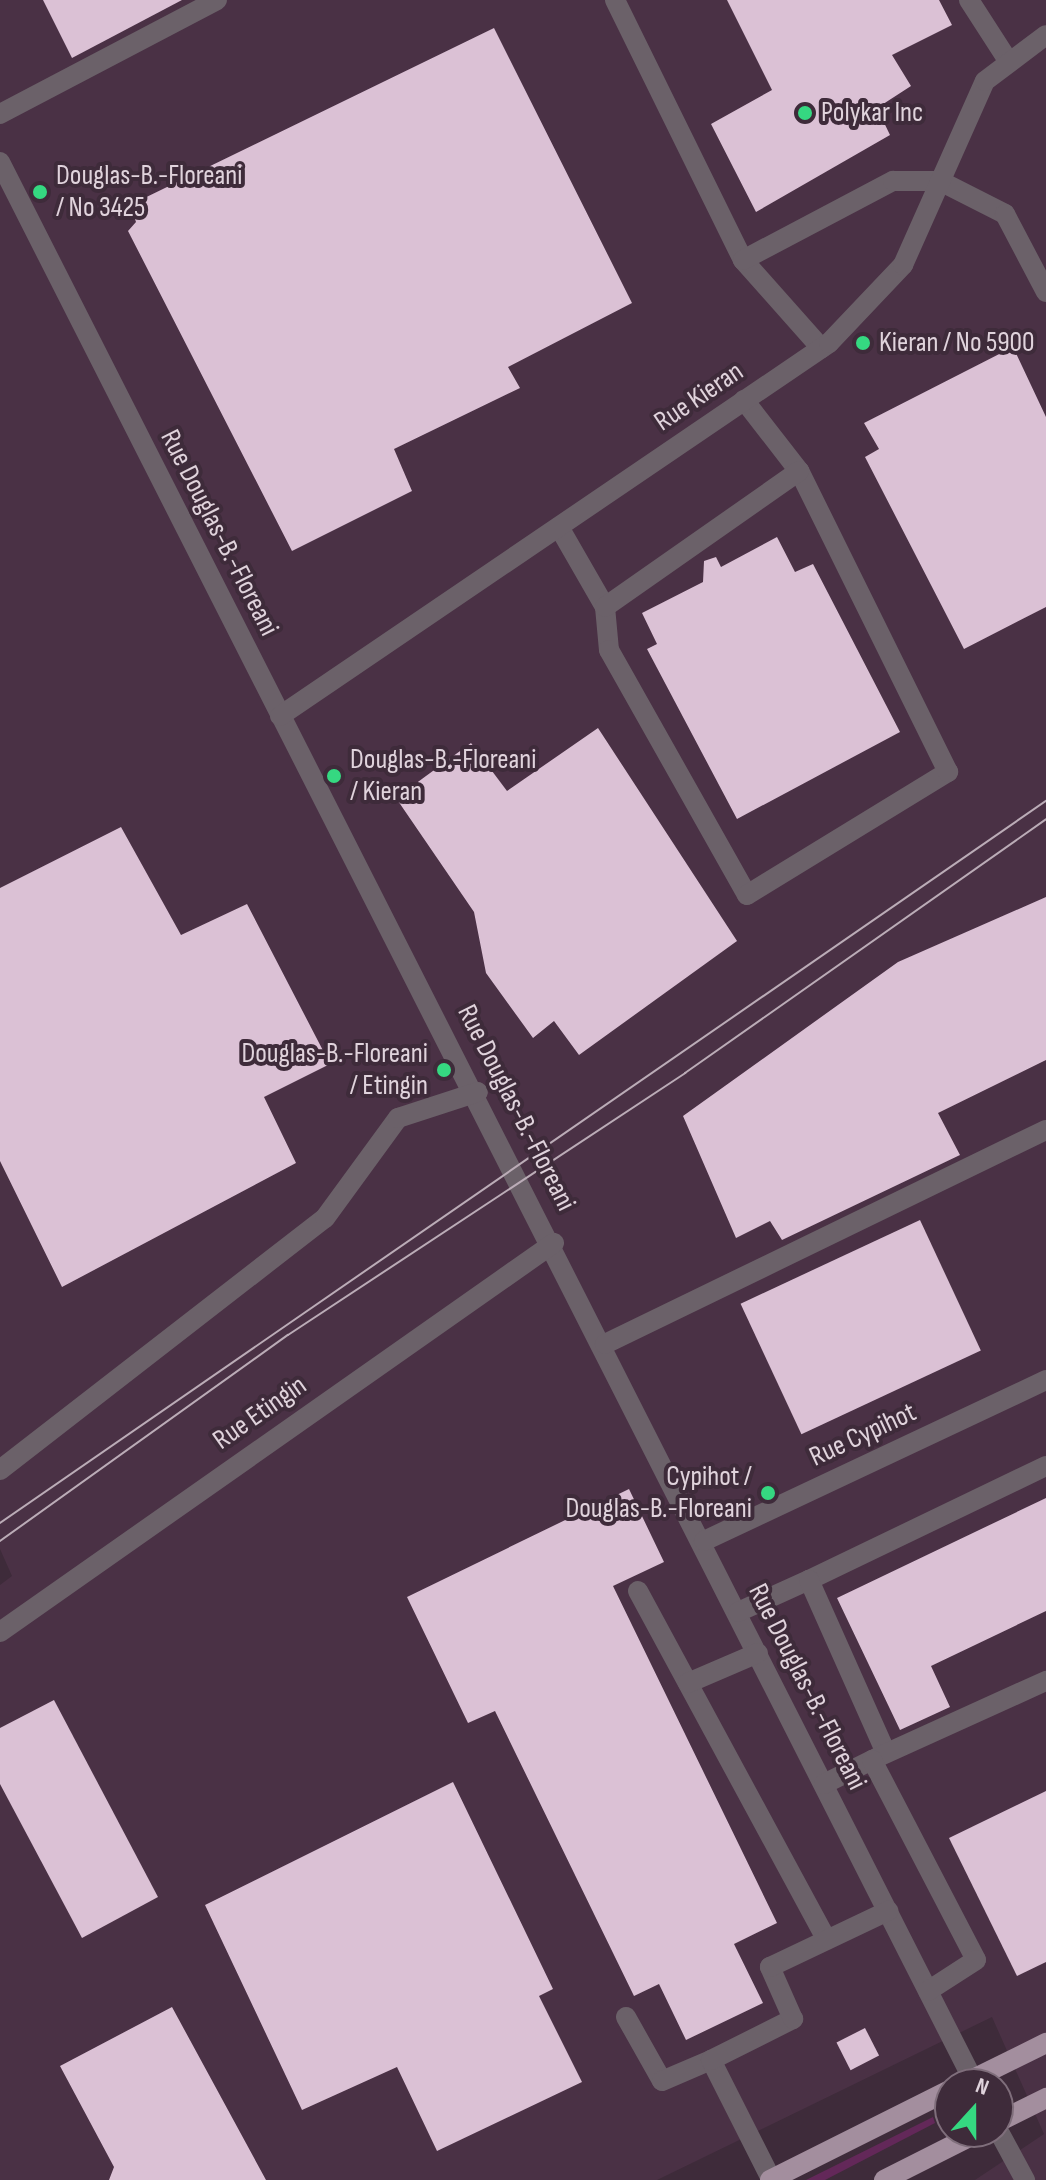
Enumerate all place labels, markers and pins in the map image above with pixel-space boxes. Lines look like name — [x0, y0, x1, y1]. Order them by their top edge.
place label: Polykar Inc — [821, 96, 923, 130]
marker: Polykar Inc — [796, 104, 814, 122]
place label: Douglas-B.-Floreani / No 3425 — [56, 159, 243, 225]
marker: Douglas-B.-Floreani / No 3425 — [31, 183, 49, 201]
place label: Kieran / No 5900 — [879, 326, 1035, 360]
marker: Kieran / No 5900 — [854, 334, 872, 352]
place label: Douglas-B.-Floreani / Kieran — [350, 743, 537, 809]
marker: Douglas-B.-Floreani / Kieran — [325, 767, 343, 785]
place label: Douglas-B.-Floreani / Etingin — [241, 1037, 428, 1103]
marker: Douglas-B.-Floreani / Etingin — [435, 1061, 453, 1079]
place label: Cypihot / Douglas-B.-Floreani — [565, 1460, 752, 1526]
marker: Cypihot / Douglas-B.-Floreani — [759, 1484, 777, 1502]

